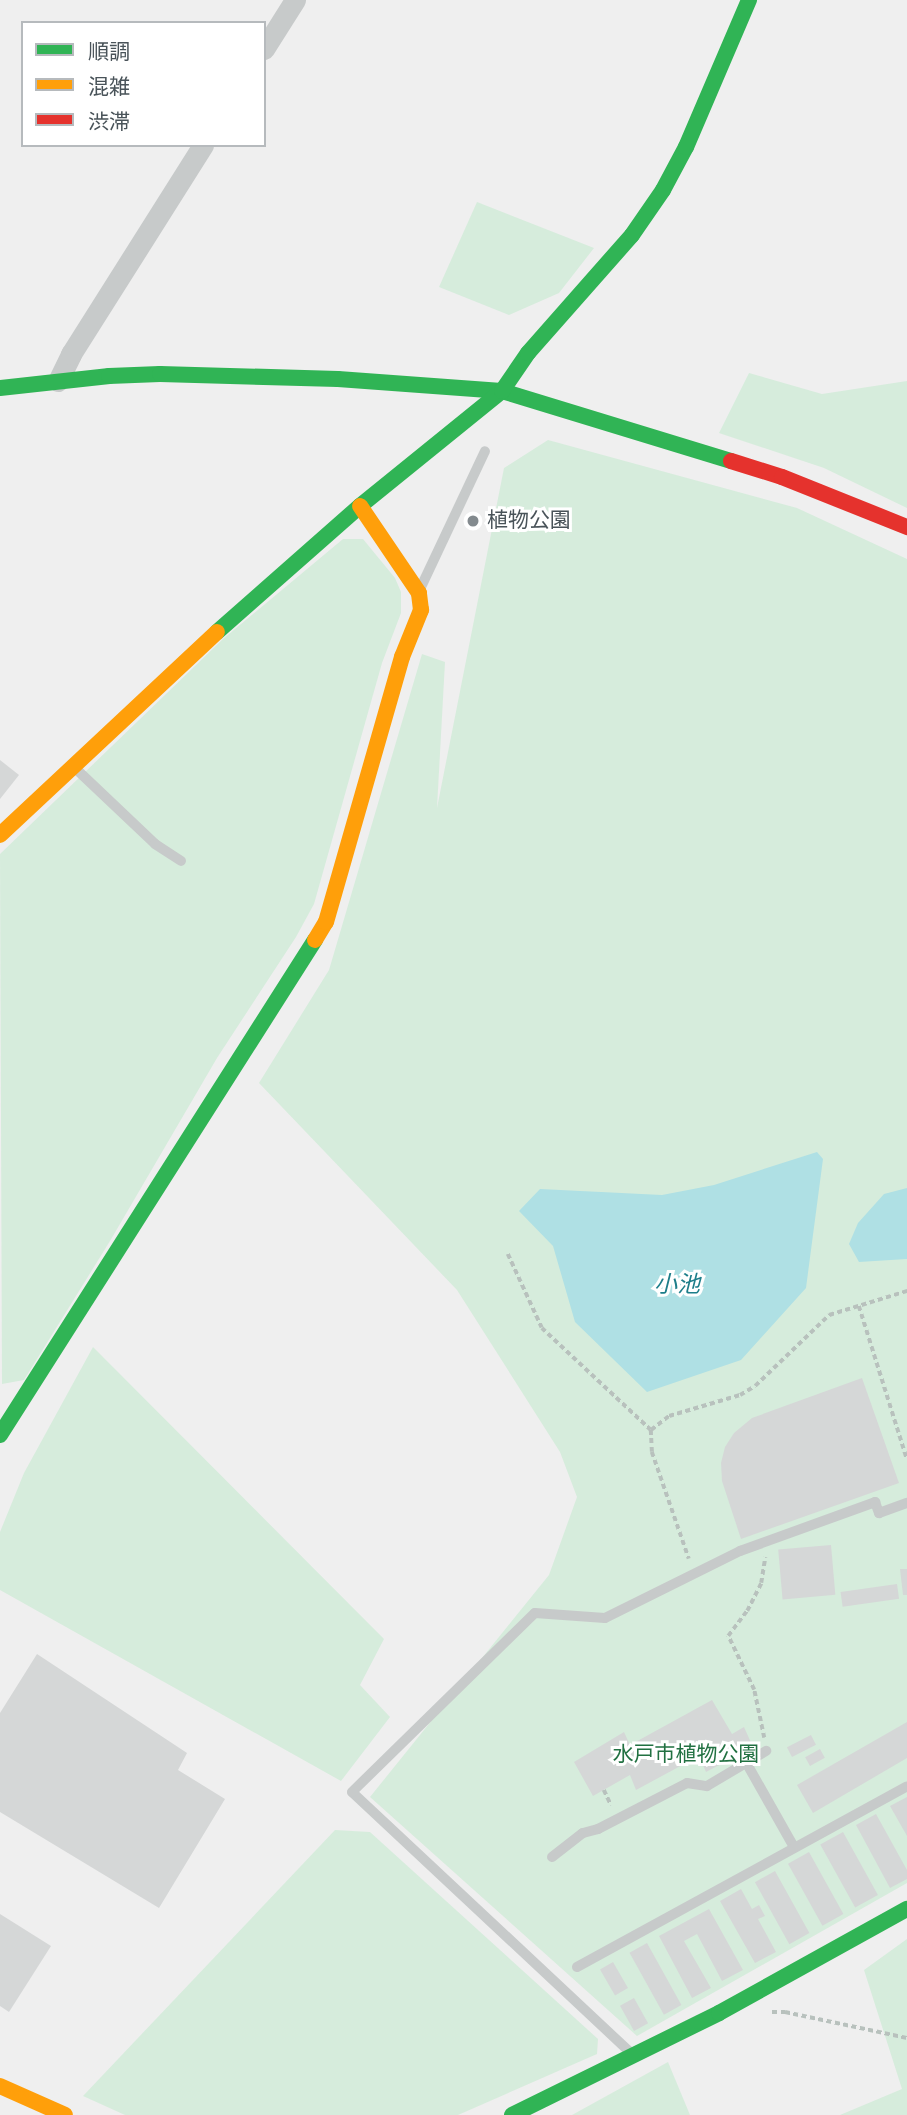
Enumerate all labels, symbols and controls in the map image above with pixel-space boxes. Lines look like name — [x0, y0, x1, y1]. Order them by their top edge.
legend — [21, 21, 266, 147]
text: 順調 — [88, 40, 130, 65]
text: 混雑 — [88, 75, 130, 100]
text: 渋滞 — [88, 110, 130, 135]
place label: 植物公園 — [487, 508, 571, 534]
marker: 植物公園 — [465, 513, 481, 529]
water label: 小池 — [654, 1271, 700, 1299]
park label: 水戸市植物公園 — [613, 1742, 759, 1768]

